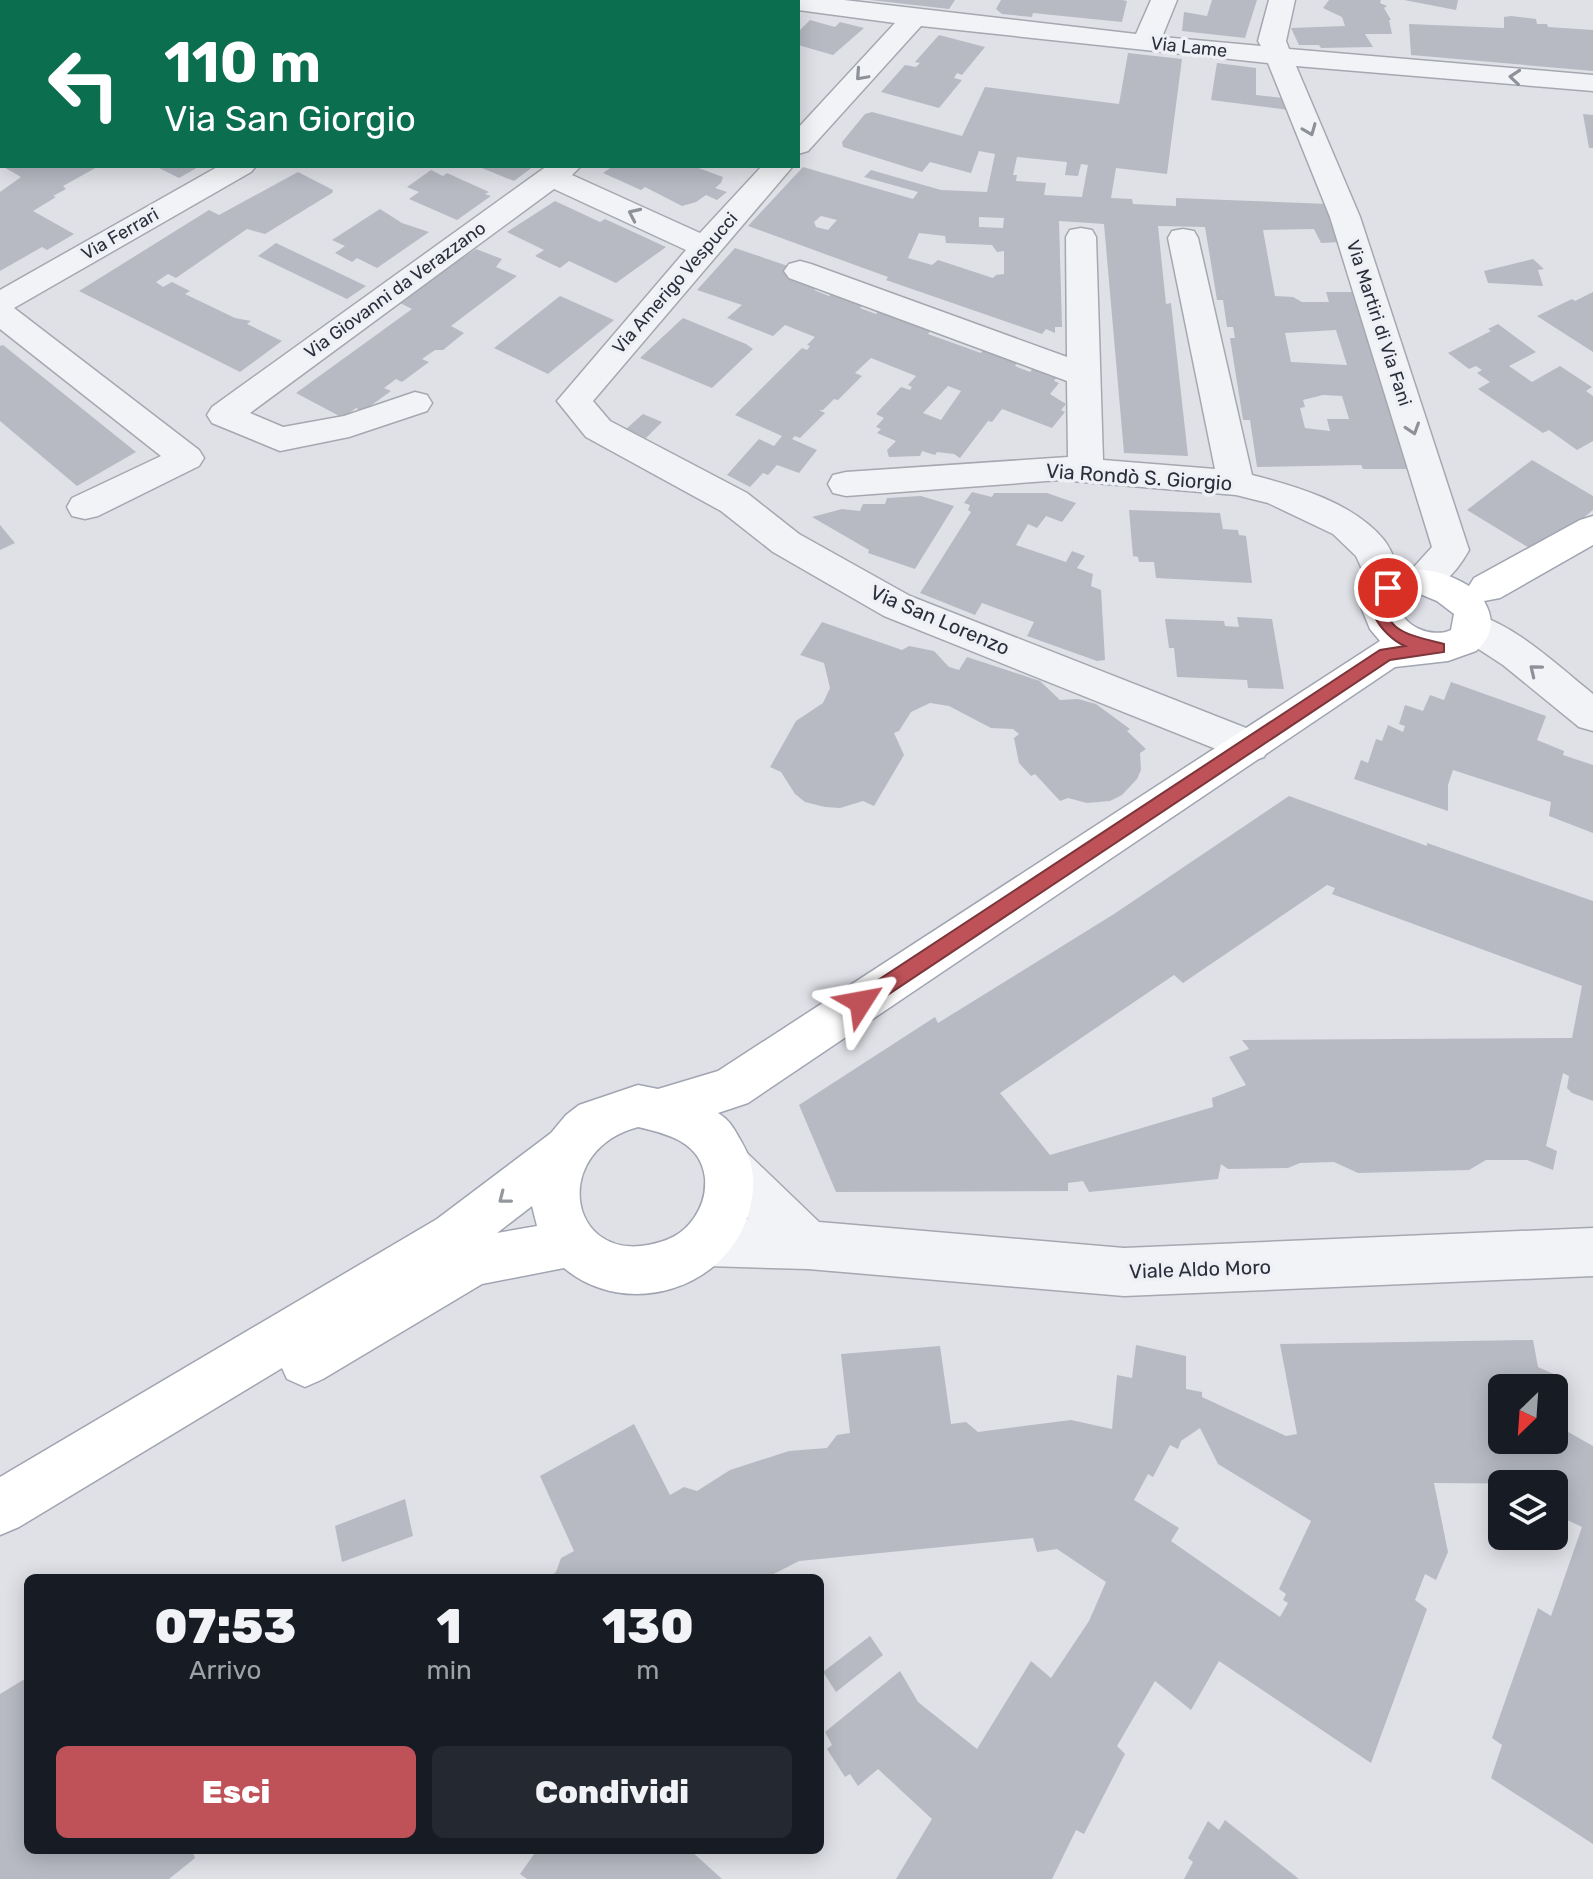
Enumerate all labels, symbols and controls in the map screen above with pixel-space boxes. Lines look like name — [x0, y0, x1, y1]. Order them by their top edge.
text: 110 m — [164, 30, 321, 96]
icon: left — [32, 32, 136, 136]
street label: Via Lame — [1150, 32, 1228, 62]
one-way arrow — [857, 66, 871, 81]
one-way arrow — [1508, 69, 1521, 86]
text: Via San Giorgio — [164, 97, 416, 140]
one-way arrow — [1301, 122, 1317, 136]
street label: Via Ferrari — [77, 203, 163, 265]
street label: Via Amerigo Vespucci — [608, 208, 742, 358]
one-way arrow — [627, 208, 642, 224]
street label: Via Giovanni da Verazzano — [300, 217, 490, 363]
street label: Via Martiri di Via Fani — [1342, 237, 1416, 409]
one-way arrow — [1403, 421, 1419, 435]
street label: Via Rondò S. Giorgio — [1045, 459, 1233, 495]
pin — [1354, 554, 1422, 622]
icon: arrive — [1366, 566, 1410, 610]
street label: Via San Lorenzo — [867, 580, 1013, 660]
one-way arrow — [1529, 665, 1544, 679]
position arrow — [819, 960, 903, 1044]
one-way arrow — [498, 1188, 512, 1202]
street label: Viale Aldo Moro — [1129, 1255, 1271, 1283]
north arrow — [1488, 1374, 1568, 1454]
map controls — [1488, 1374, 1568, 1550]
button: layers — [1488, 1470, 1568, 1550]
text: 07:53 — [154, 1598, 296, 1655]
text: 1 — [436, 1598, 462, 1655]
text: 130 — [602, 1598, 694, 1655]
text: Arrivo — [189, 1655, 261, 1686]
text: min — [427, 1655, 472, 1686]
text: m — [636, 1655, 659, 1686]
button: Esci — [56, 1746, 416, 1838]
button: Condividi — [432, 1746, 792, 1838]

